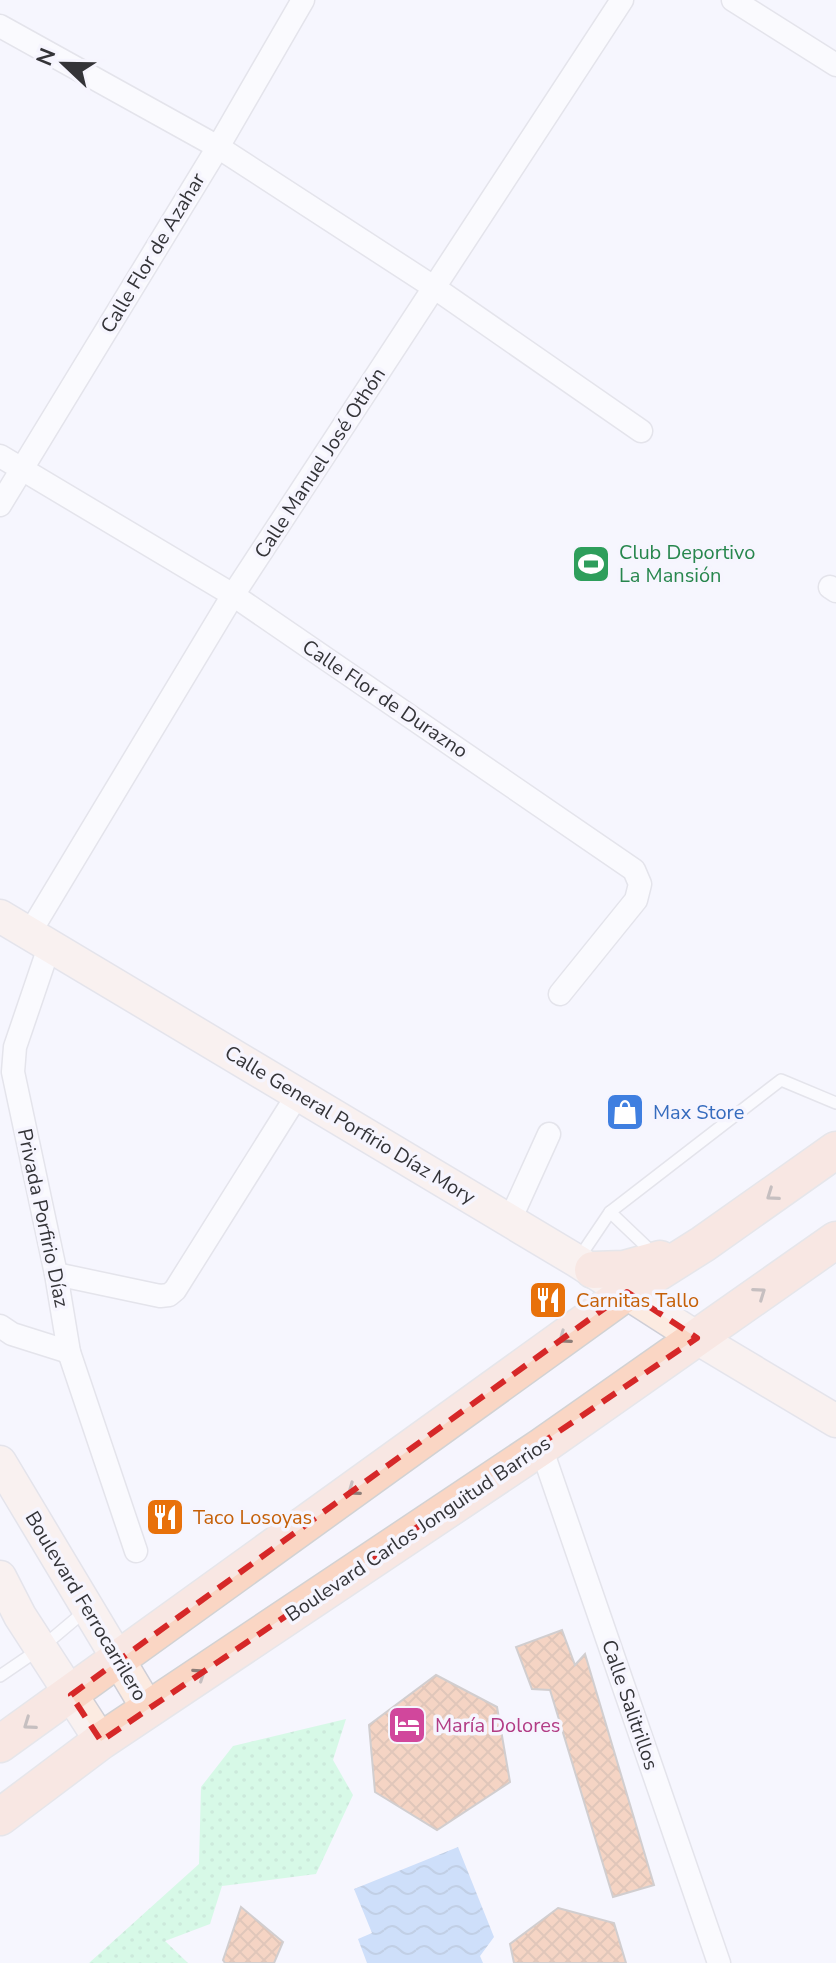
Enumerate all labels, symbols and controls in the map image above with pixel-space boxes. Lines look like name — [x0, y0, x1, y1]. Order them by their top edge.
north arrow — [24, 24, 104, 104]
text: N — [29, 44, 63, 70]
street label: Calle Flor de Azahar — [94, 168, 212, 338]
street label: Calle Manuel José Othón — [248, 362, 392, 564]
place label: Club Deportivo La Mansión — [619, 539, 755, 589]
sports icon: Club Deportivo La Mansión — [570, 543, 612, 585]
street label: Calle Flor de Durazno — [297, 633, 473, 765]
street label: Calle General Porfirio Díaz Mory — [220, 1039, 481, 1211]
shop icon: Max Store — [604, 1091, 646, 1133]
place label: Max Store — [653, 1099, 744, 1126]
street label: Privada Porfirio Díaz — [11, 1126, 75, 1310]
one-way arrow — [767, 1185, 781, 1200]
restaurant icon: Carnitas Tallo — [527, 1279, 569, 1321]
place label: Carnitas Tallo — [576, 1287, 699, 1314]
one-way arrow — [752, 1288, 766, 1303]
one-way arrow — [558, 1328, 573, 1343]
street label: Boulevard Carlos Jonguitud Barrios — [280, 1430, 556, 1628]
one-way arrow — [347, 1480, 361, 1494]
restaurant icon: Taco Losoyas — [144, 1496, 186, 1538]
place label: Taco Losoyas — [193, 1504, 312, 1531]
street label: Boulevard Ferrocarrilero — [19, 1506, 153, 1706]
street label: Calle Salitrillos — [595, 1636, 665, 1774]
one-way arrow — [192, 1669, 206, 1684]
hotel icon: María Dolores — [386, 1704, 428, 1746]
place label: María Dolores — [435, 1712, 560, 1739]
one-way arrow — [23, 1714, 37, 1729]

